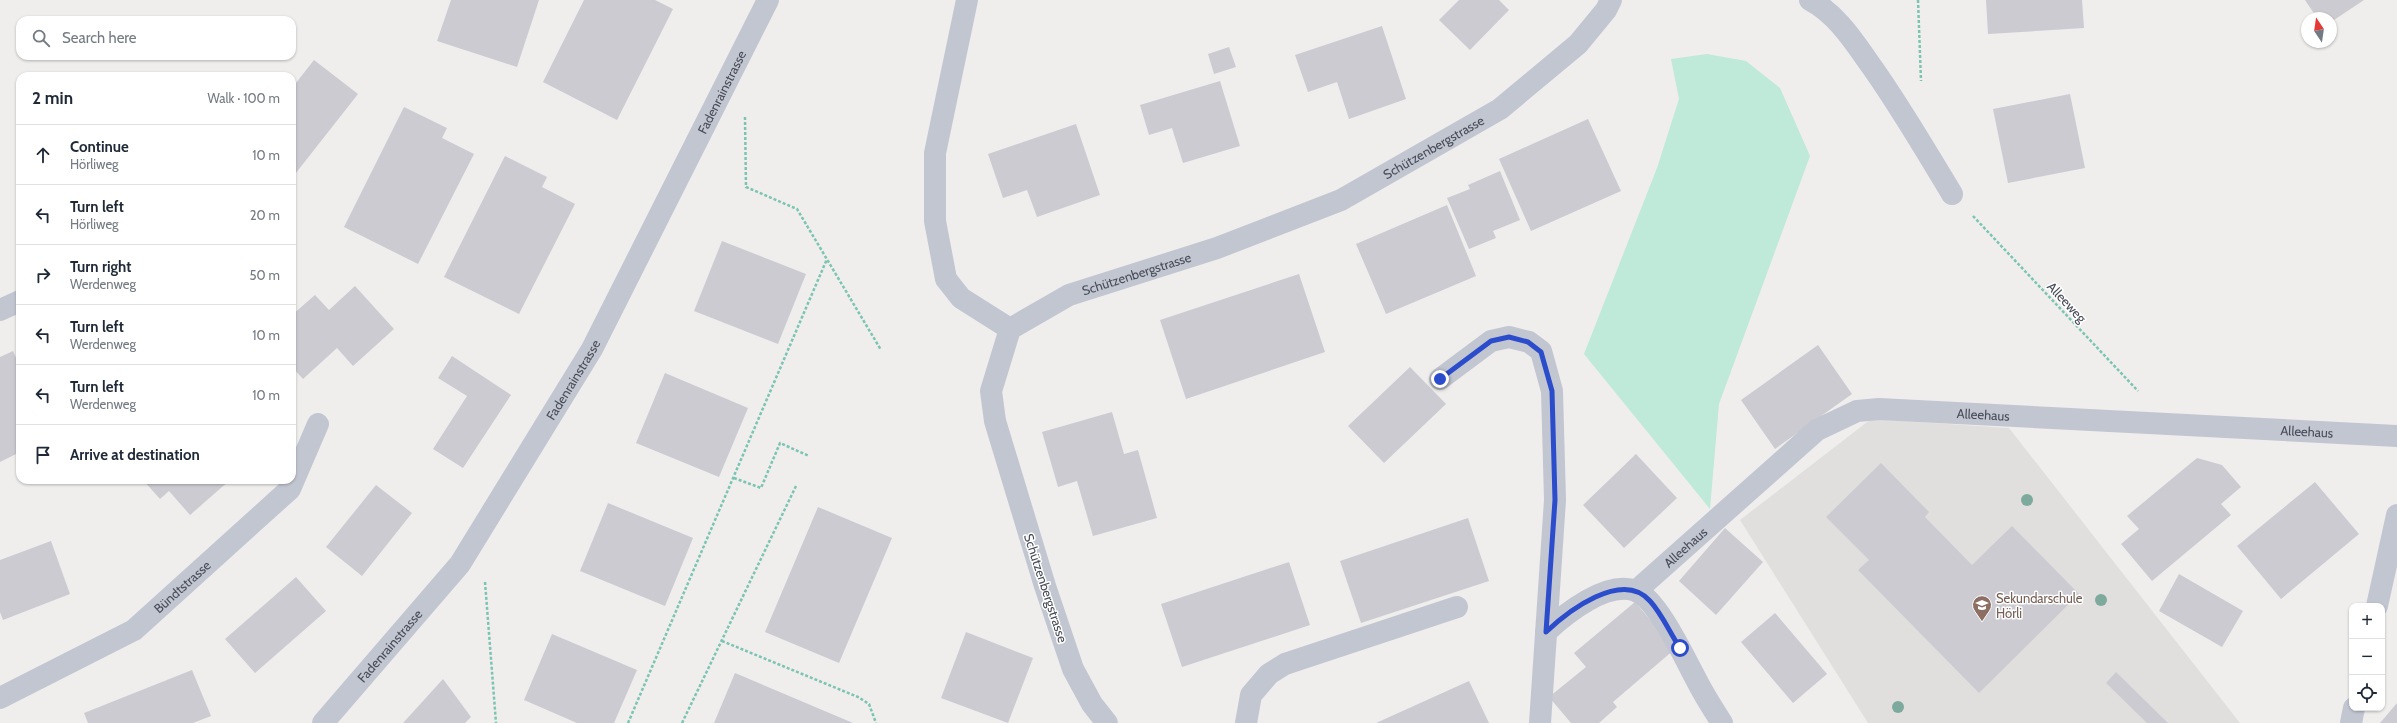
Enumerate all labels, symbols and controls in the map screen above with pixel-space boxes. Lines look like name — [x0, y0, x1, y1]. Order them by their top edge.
north arrow — [2301, 12, 2337, 48]
search box — [16, 16, 296, 60]
icon: search — [30, 27, 52, 49]
text: Search here — [62, 29, 137, 47]
street label: Fadenrainstrasse — [694, 47, 749, 136]
text: 2 min — [32, 88, 73, 108]
text: Walk · 100 m — [207, 90, 280, 106]
street label: Schützenbergstrasse — [1380, 112, 1487, 182]
text: Continue — [70, 138, 129, 156]
icon: ahead — [32, 144, 54, 166]
text: 10 m — [252, 147, 280, 163]
text: Hörliweg — [70, 156, 119, 172]
text: Turn left — [70, 198, 124, 216]
icon: left — [32, 204, 54, 226]
text: 20 m — [250, 207, 280, 223]
text: Hörliweg — [70, 216, 119, 232]
street label: Schützenbergstrasse — [1080, 249, 1193, 298]
text: Turn right — [70, 258, 131, 276]
icon: right — [32, 264, 54, 286]
text: 50 m — [250, 267, 280, 283]
text: Werdenweg — [70, 276, 136, 292]
street label: Alleeweg — [2044, 278, 2090, 326]
text: Turn left — [70, 318, 124, 336]
icon: left — [32, 324, 54, 346]
text: 10 m — [252, 327, 280, 343]
text: Werdenweg — [70, 336, 136, 352]
street label: Fadenrainstrasse — [542, 337, 604, 423]
route end — [1431, 370, 1449, 388]
text: Turn left — [70, 378, 124, 396]
icon: left — [32, 384, 54, 406]
text: 10 m — [252, 387, 280, 403]
text: Werdenweg — [70, 396, 136, 412]
street label: Alleehaus — [1956, 405, 2011, 424]
street label: Alleehaus — [2280, 422, 2334, 441]
icon: arrive — [32, 444, 54, 466]
text: Arrive at destination — [70, 446, 200, 464]
street label: Alleehaus — [1660, 523, 1711, 571]
street label: Schützenbergstrasse — [1021, 532, 1071, 645]
street label: Bündtstrasse — [150, 557, 214, 616]
place label: Sekundarschule Hörli — [1996, 590, 2083, 621]
school or university icon: Sekundarschule Hörli — [1971, 594, 1993, 622]
map controls — [2349, 603, 2385, 711]
button: + — [2349, 603, 2385, 639]
street label: Fadenrainstrasse — [354, 606, 426, 686]
route start — [1671, 639, 1689, 657]
button: − — [2349, 639, 2385, 675]
button: locate — [2349, 675, 2385, 711]

